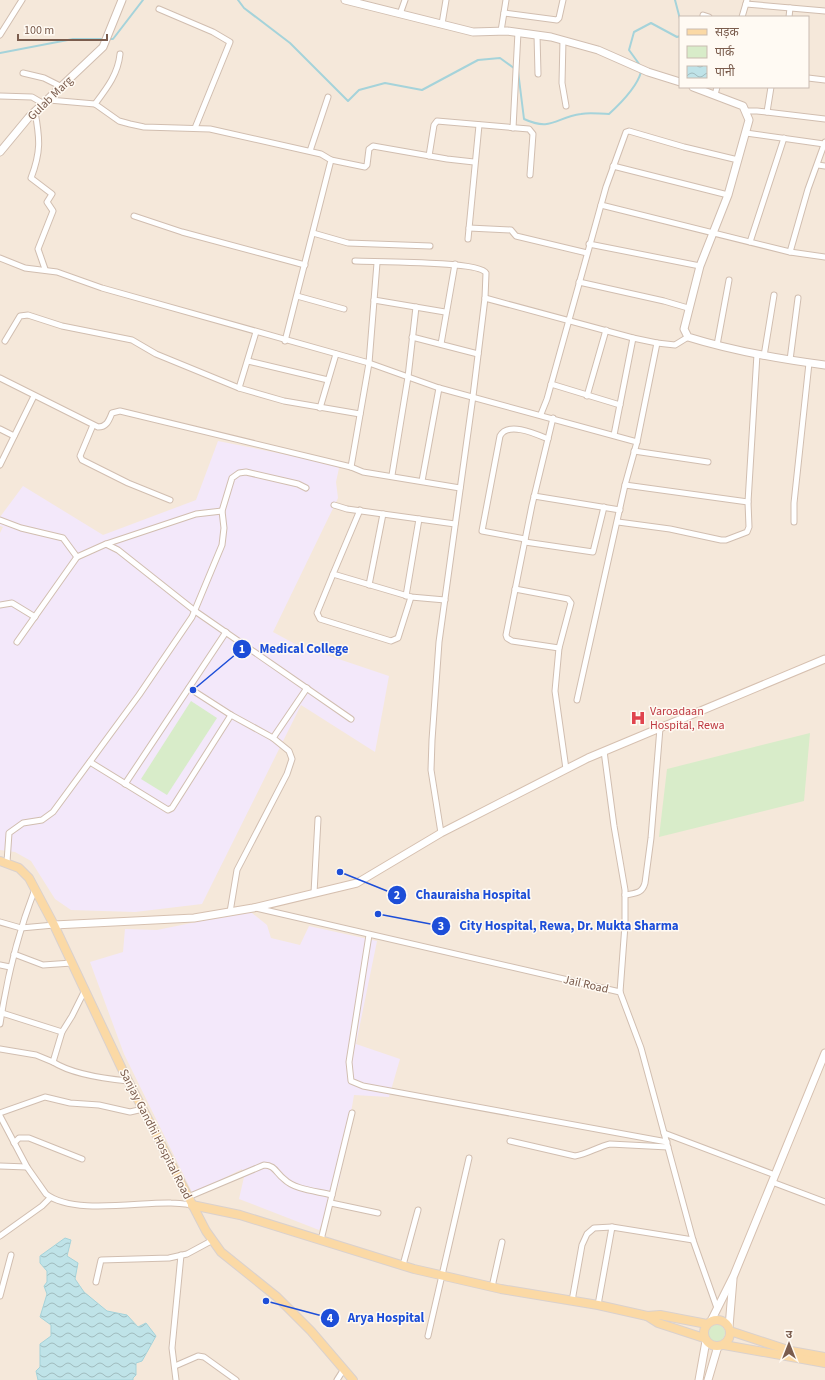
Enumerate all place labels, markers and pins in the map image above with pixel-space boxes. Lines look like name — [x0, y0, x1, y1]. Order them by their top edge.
callout: Medical College — [232, 636, 357, 661]
place label: Varoadaan Hospital, Rewa — [650, 703, 725, 734]
hospital icon: Varoadaan Hospital, Rewa — [629, 709, 647, 727]
callout: Chauraisha Hospital — [387, 882, 538, 907]
callout: City Hospital, Rewa, Dr. Mukta Sharma — [431, 913, 686, 938]
callout: Arya Hospital — [320, 1305, 433, 1330]

